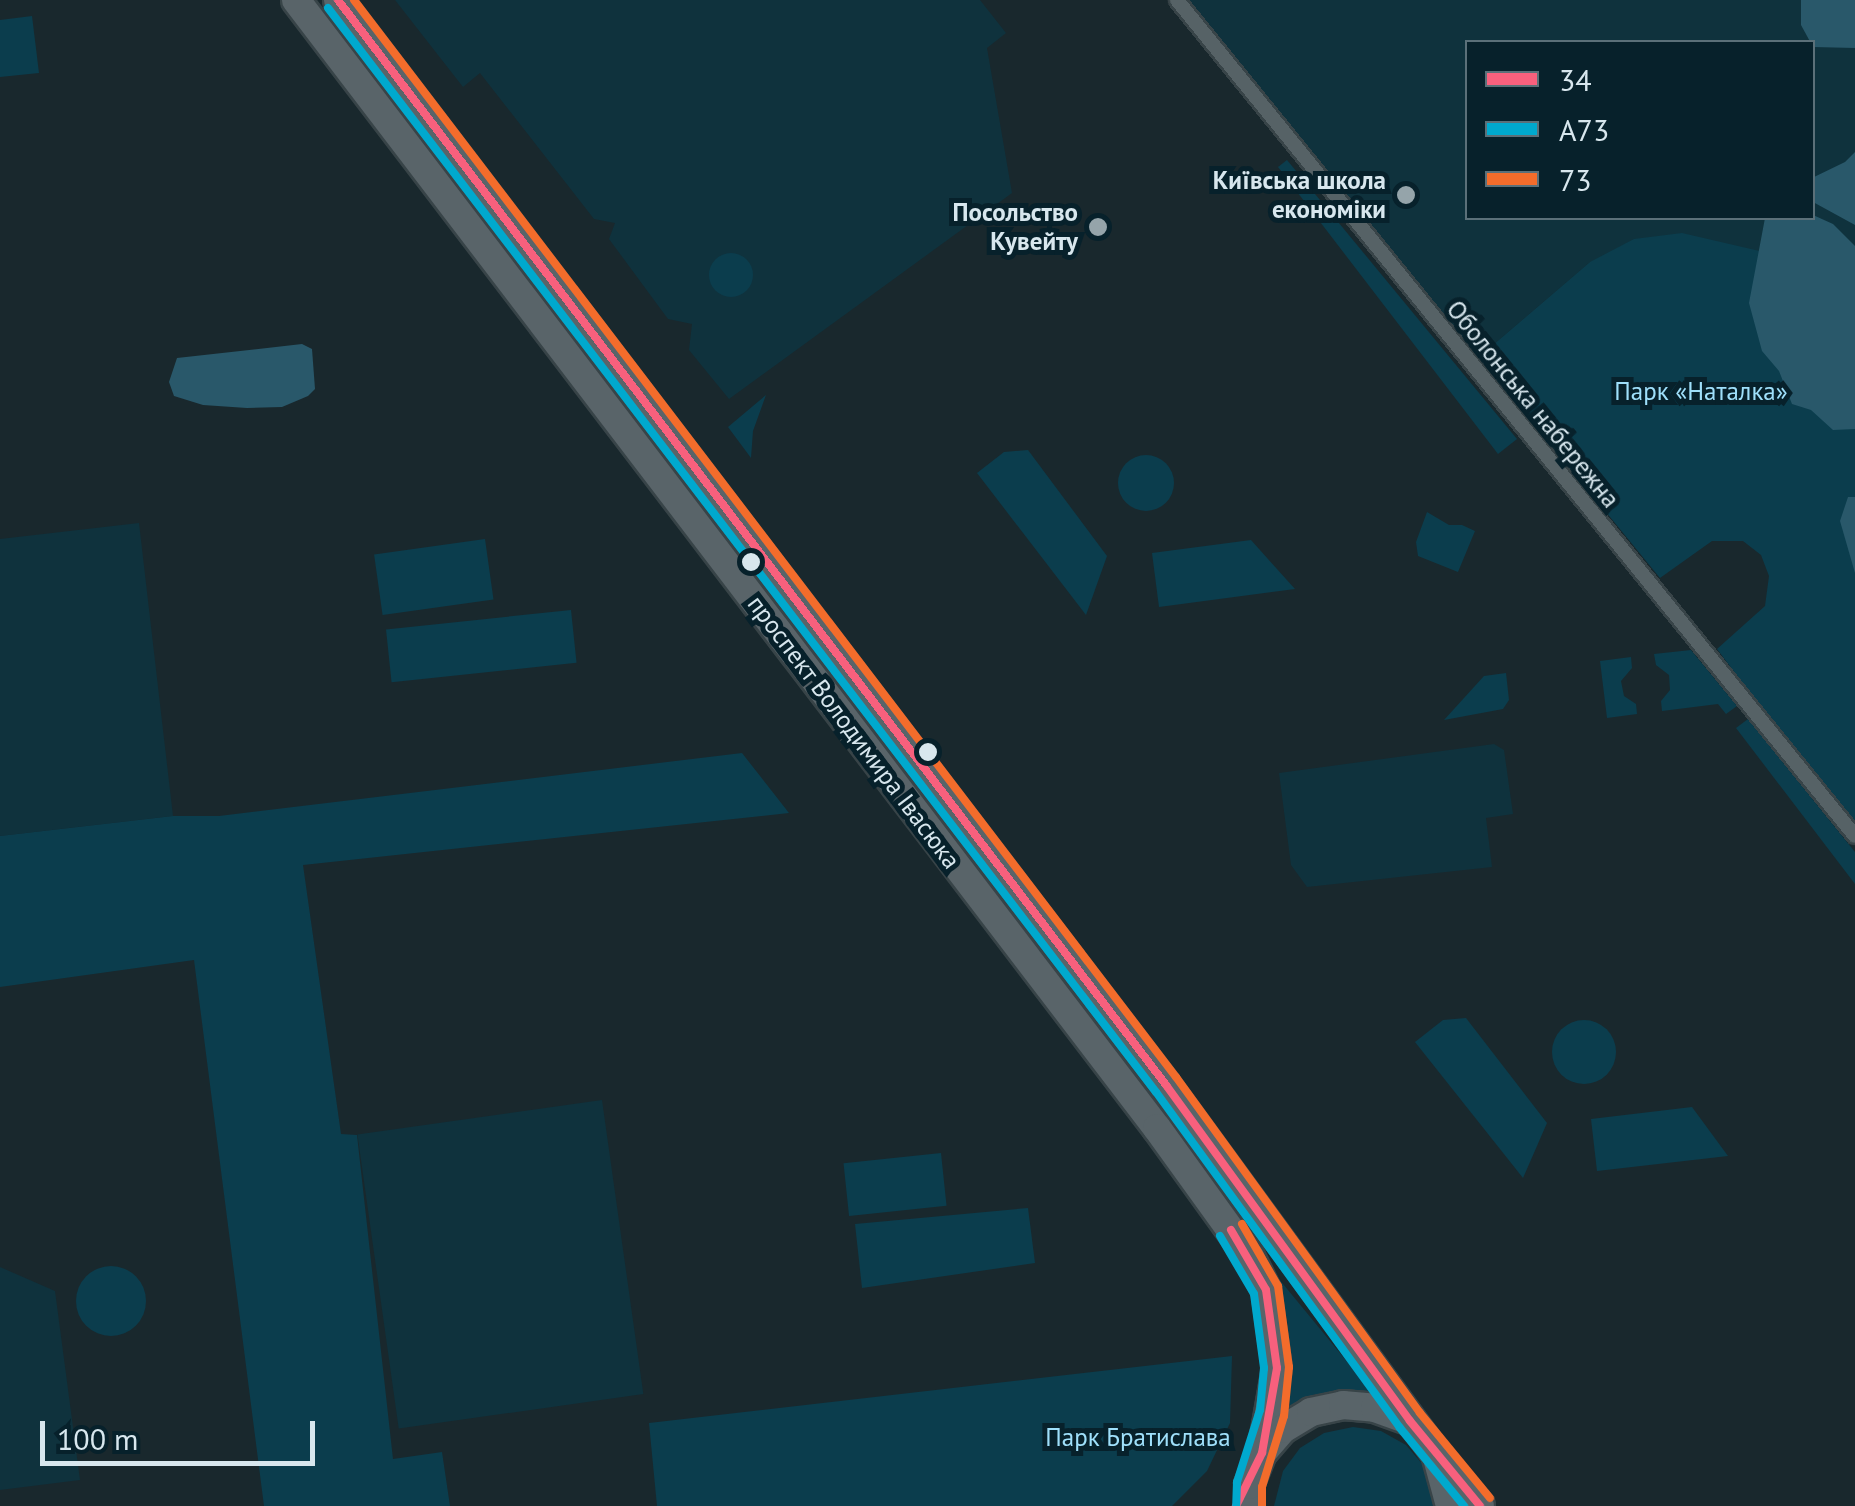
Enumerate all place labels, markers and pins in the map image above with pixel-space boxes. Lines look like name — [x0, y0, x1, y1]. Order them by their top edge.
place label: Київська школа економіки — [1213, 166, 1386, 225]
marker: Київська школа економіки — [1395, 184, 1417, 206]
place label: Посольство Кувейту — [953, 198, 1078, 257]
marker: Посольство Кувейту — [1087, 216, 1109, 238]
unlabelled marker — [741, 552, 761, 572]
unlabelled marker — [918, 742, 938, 762]

